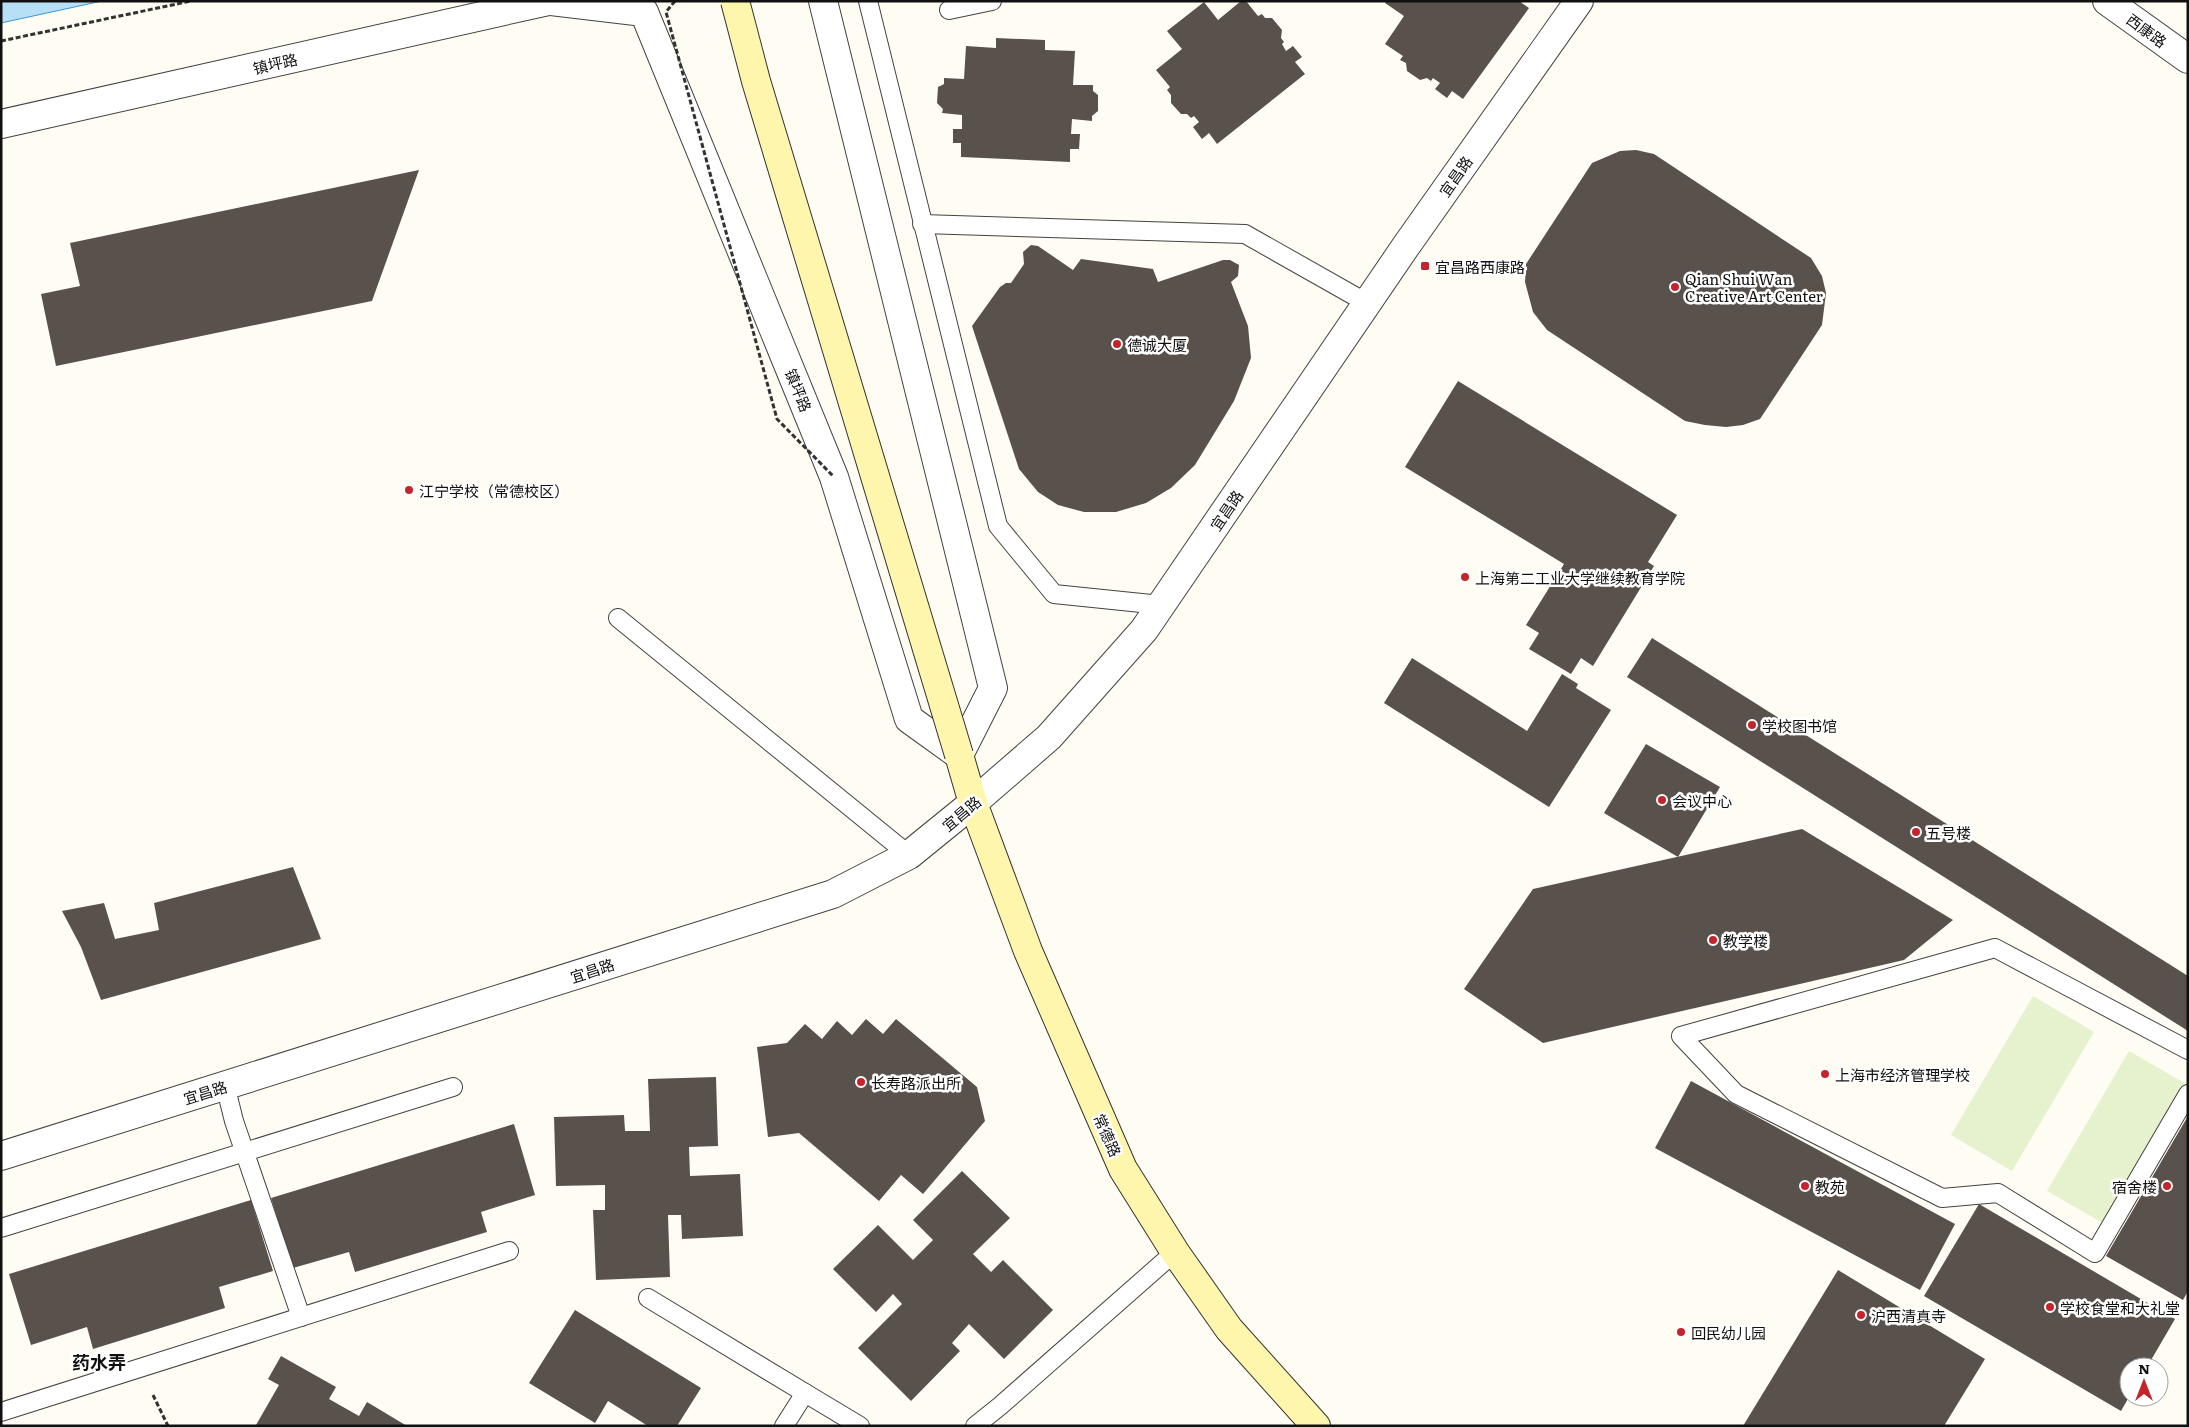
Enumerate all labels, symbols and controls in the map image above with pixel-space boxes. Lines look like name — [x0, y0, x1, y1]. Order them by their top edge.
street label: 西康路 — [2122, 7, 2172, 53]
street label: 镇坪路 — [250, 47, 300, 79]
street label: 宜昌路 — [1433, 151, 1477, 201]
place label: 宜昌路西康路 — [1435, 255, 1525, 278]
marker: 宜昌路西康路 — [1419, 260, 1431, 272]
place label: Qian Shui Wan Creative Art Center — [1685, 267, 1823, 307]
marker: Qian Shui Wan Creative Art Center — [1669, 281, 1681, 293]
place label: 德诚大厦 — [1127, 333, 1187, 356]
marker: 德诚大厦 — [1111, 338, 1123, 350]
street label: 镇坪路 — [780, 365, 818, 415]
place label: 江宁学校（常德校区） — [419, 479, 569, 502]
marker: 江宁学校（常德校区） — [403, 484, 415, 496]
street label: 宜昌路 — [1204, 485, 1248, 535]
place label: 上海第二工业大学继续教育学院 — [1475, 566, 1685, 589]
marker: 上海第二工业大学继续教育学院 — [1459, 571, 1471, 583]
place label: 学校图书馆 — [1762, 714, 1837, 737]
marker: 学校图书馆 — [1746, 719, 1758, 731]
place label: 会议中心 — [1672, 789, 1732, 812]
street label: 宜昌路 — [936, 790, 986, 836]
marker: 会议中心 — [1656, 794, 1668, 806]
place label: 五号楼 — [1926, 821, 1971, 844]
marker: 五号楼 — [1910, 826, 1922, 838]
place label: 教学楼 — [1723, 929, 1768, 952]
marker: 教学楼 — [1707, 934, 1719, 946]
street label: 宜昌路 — [567, 952, 617, 988]
place label: 上海市经济管理学校 — [1835, 1063, 1970, 1086]
marker: 上海市经济管理学校 — [1819, 1068, 1831, 1080]
place label: 长寿路派出所 — [871, 1071, 961, 1094]
street label: 宜昌路 — [180, 1074, 230, 1110]
marker: 长寿路派出所 — [855, 1076, 867, 1088]
street label: 常德路 — [1088, 1110, 1128, 1160]
place label: 教苑 — [1815, 1175, 1845, 1198]
place label: 宿舍楼 — [2112, 1175, 2157, 1198]
marker: 教苑 — [1799, 1180, 1811, 1192]
marker: 宿舍楼 — [2161, 1180, 2173, 1192]
place label: 学校食堂和大礼堂 — [2060, 1296, 2180, 1319]
marker: 学校食堂和大礼堂 — [2044, 1301, 2056, 1313]
place label: 沪西清真寺 — [1871, 1304, 1946, 1327]
marker: 沪西清真寺 — [1855, 1309, 1867, 1321]
place label: 回民幼儿园 — [1691, 1321, 1766, 1344]
marker: 回民幼儿园 — [1675, 1326, 1687, 1338]
district label: 药水弄 — [72, 1348, 126, 1375]
north arrow — [2119, 1357, 2169, 1407]
text: N — [2138, 1358, 2150, 1378]

